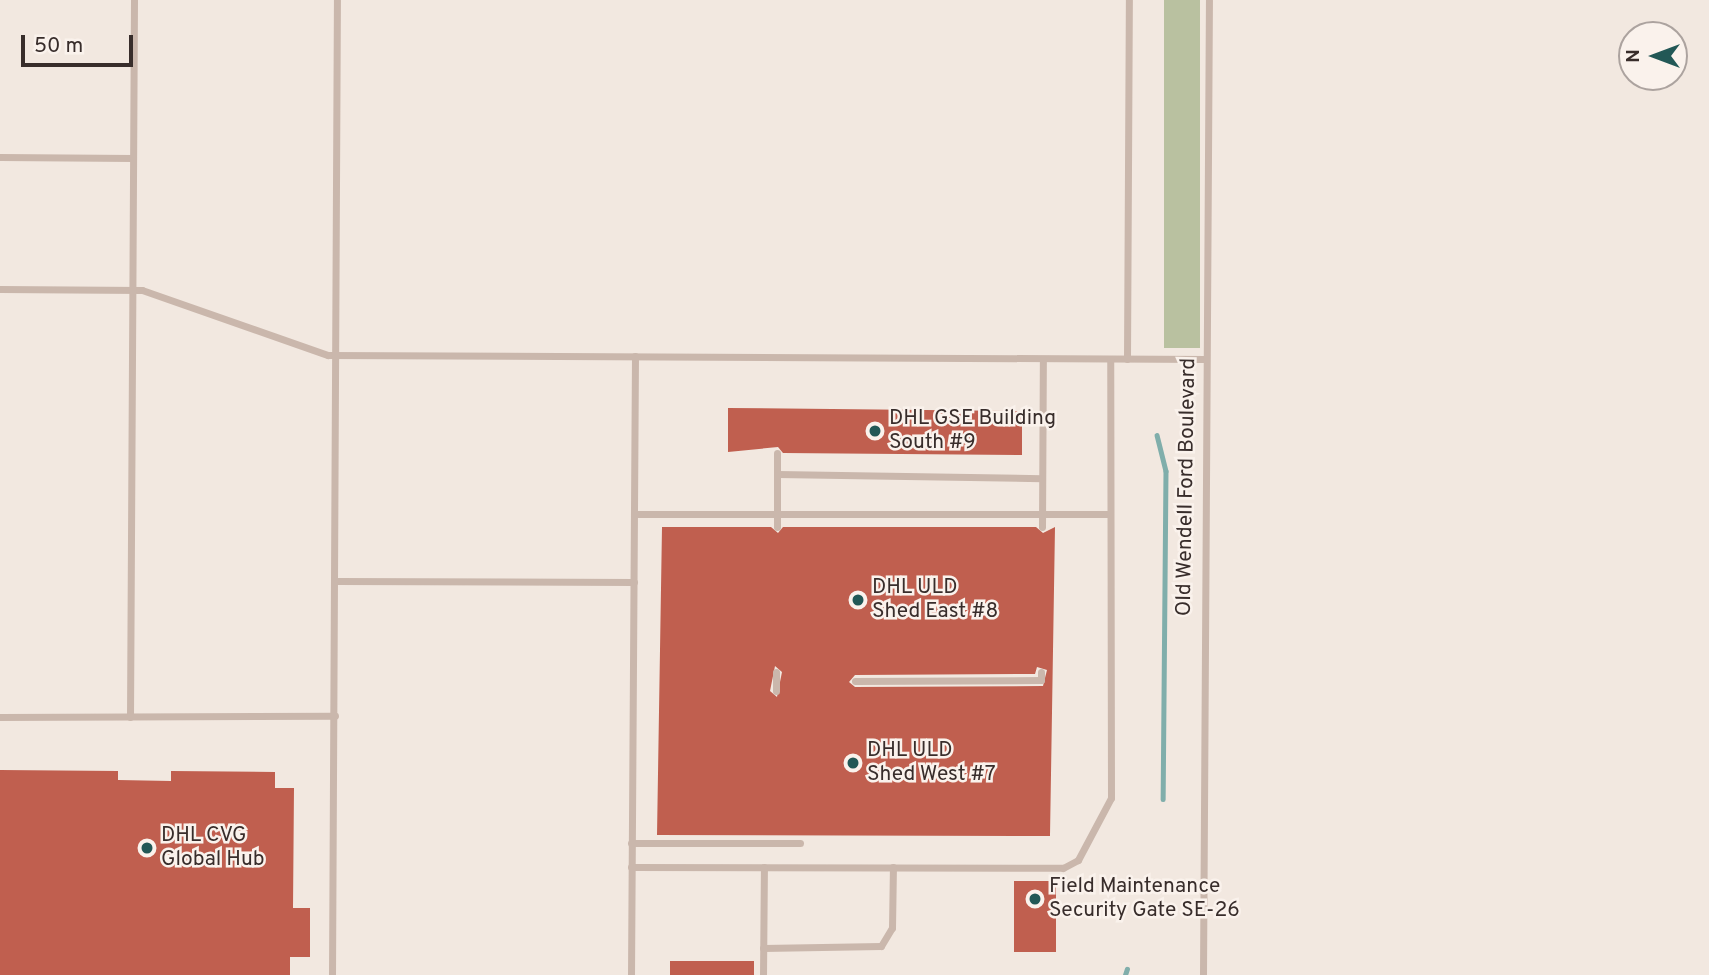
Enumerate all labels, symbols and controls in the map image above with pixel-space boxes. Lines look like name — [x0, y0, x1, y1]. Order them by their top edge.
scale bar — [24, 21, 136, 65]
north arrow — [1618, 21, 1688, 91]
text: 50 m — [34, 33, 83, 60]
text: N — [1622, 49, 1646, 63]
street label: Old Wendell Ford Boulevard — [1172, 358, 1202, 616]
place label: DHL GSE Building South #9 — [889, 406, 1056, 456]
marker: DHL GSE Building South #9 — [867, 423, 883, 439]
place label: DHL ULD Shed East #8 — [872, 575, 998, 625]
marker: DHL ULD Shed East #8 — [850, 592, 866, 608]
place label: DHL ULD Shed West #7 — [867, 738, 996, 788]
marker: DHL ULD Shed West #7 — [845, 755, 861, 771]
place label: DHL CVG Global Hub — [161, 823, 265, 873]
marker: DHL CVG Global Hub — [139, 840, 155, 856]
place label: Field Maintenance Security Gate SE-26 — [1049, 874, 1240, 924]
marker: Field Maintenance Security Gate SE-26 — [1027, 891, 1043, 907]

